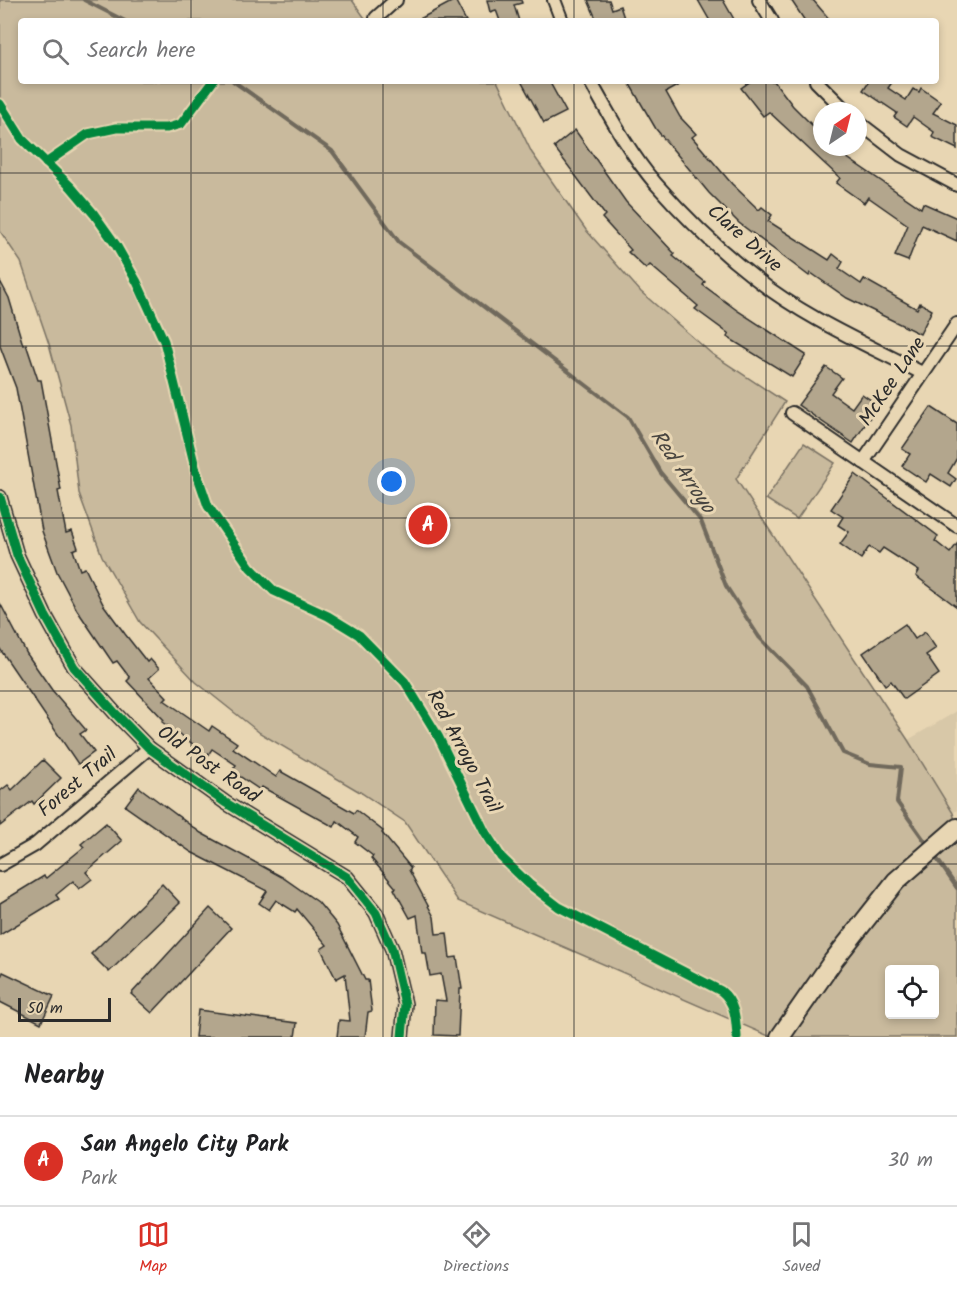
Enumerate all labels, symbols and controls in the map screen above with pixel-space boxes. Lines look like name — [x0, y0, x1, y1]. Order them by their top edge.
search box — [18, 18, 939, 84]
text: Search here — [87, 34, 195, 69]
icon: search — [39, 35, 72, 68]
north arrow — [813, 102, 867, 156]
street label: Clare Drive — [699, 197, 789, 281]
street label: McKee Lane — [851, 331, 935, 433]
water label: Red Arroyo — [641, 423, 724, 522]
your location — [377, 467, 406, 496]
pin: A — [408, 502, 448, 548]
street label: Red Arroyo Trail — [417, 684, 509, 820]
street label: Old Post Road — [150, 718, 267, 813]
street label: Forest Trail — [31, 740, 125, 826]
map controls — [885, 965, 939, 1019]
button: locate — [885, 965, 939, 1019]
scale bar — [18, 995, 111, 1022]
text: 50 m — [27, 996, 63, 1021]
text: Nearby — [24, 1055, 104, 1097]
text: San Angelo City Park — [81, 1128, 288, 1163]
text: A — [37, 1145, 50, 1177]
text: 30 m — [888, 1145, 933, 1177]
text: Park — [81, 1163, 117, 1195]
tab: Map — [137, 1218, 170, 1279]
tab: Directions — [443, 1218, 509, 1279]
tab: Saved — [782, 1218, 820, 1279]

